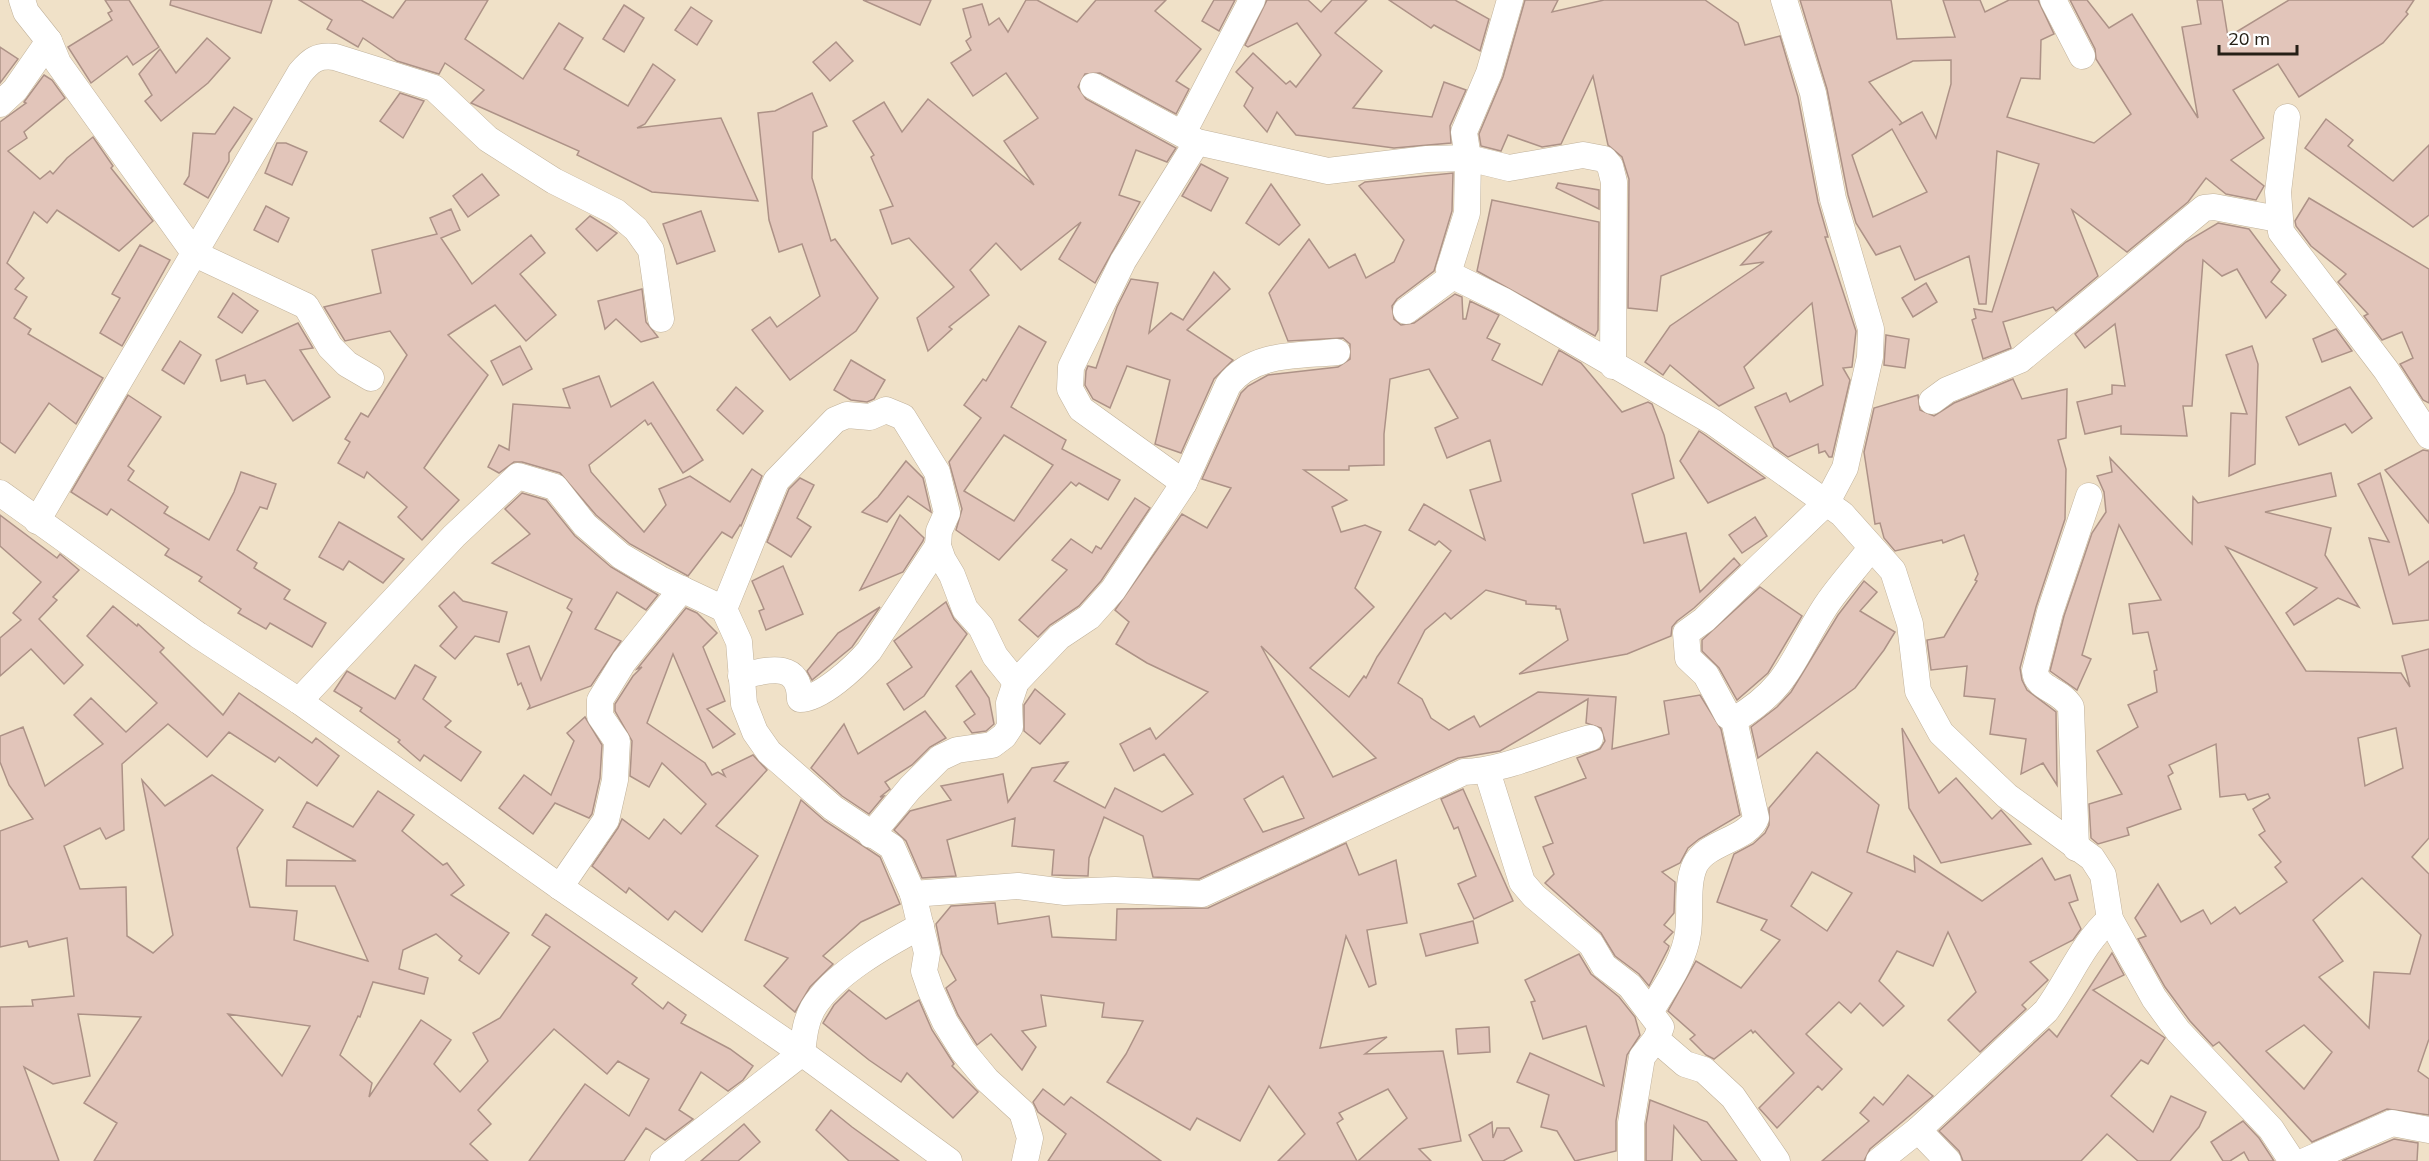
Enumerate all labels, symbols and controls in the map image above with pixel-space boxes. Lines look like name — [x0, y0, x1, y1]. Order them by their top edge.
scale bar — [2219, 18, 2297, 56]
text: 20 m — [2228, 27, 2270, 50]

